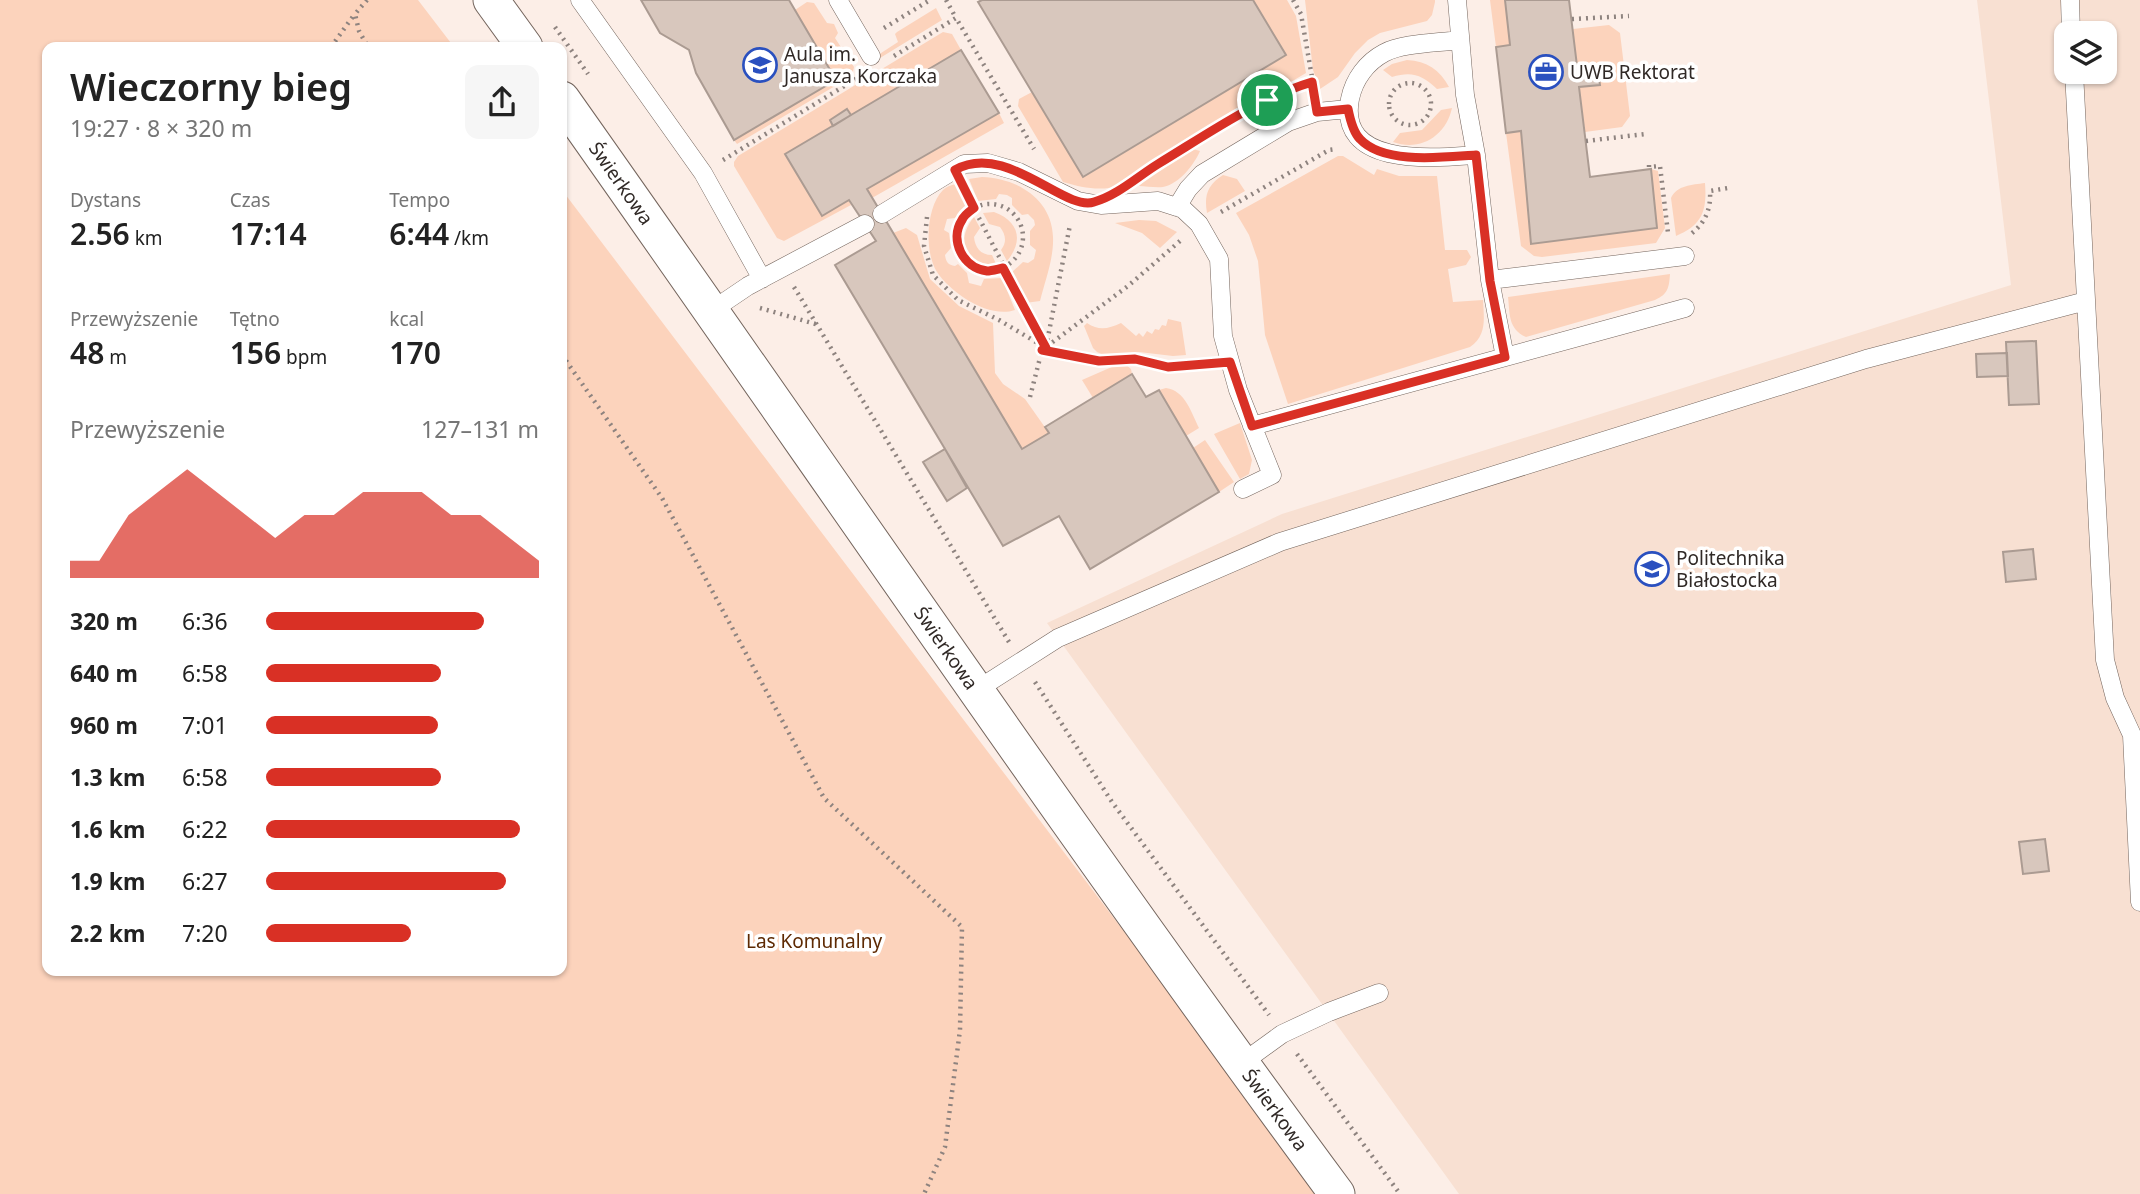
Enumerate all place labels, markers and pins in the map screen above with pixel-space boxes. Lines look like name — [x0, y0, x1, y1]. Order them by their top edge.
place label: Aula im. Janusza Korczaka — [782, 41, 937, 89]
school or university icon: Aula im. Janusza Korczaka — [741, 46, 779, 84]
office icon: UWB Rektorat — [1527, 53, 1565, 91]
place label: UWB Rektorat — [1570, 59, 1695, 85]
pin — [1237, 70, 1297, 130]
place label: Politechnika Białostocka — [1676, 545, 1785, 593]
school or university icon: Politechnika Białostocka — [1633, 550, 1671, 588]

